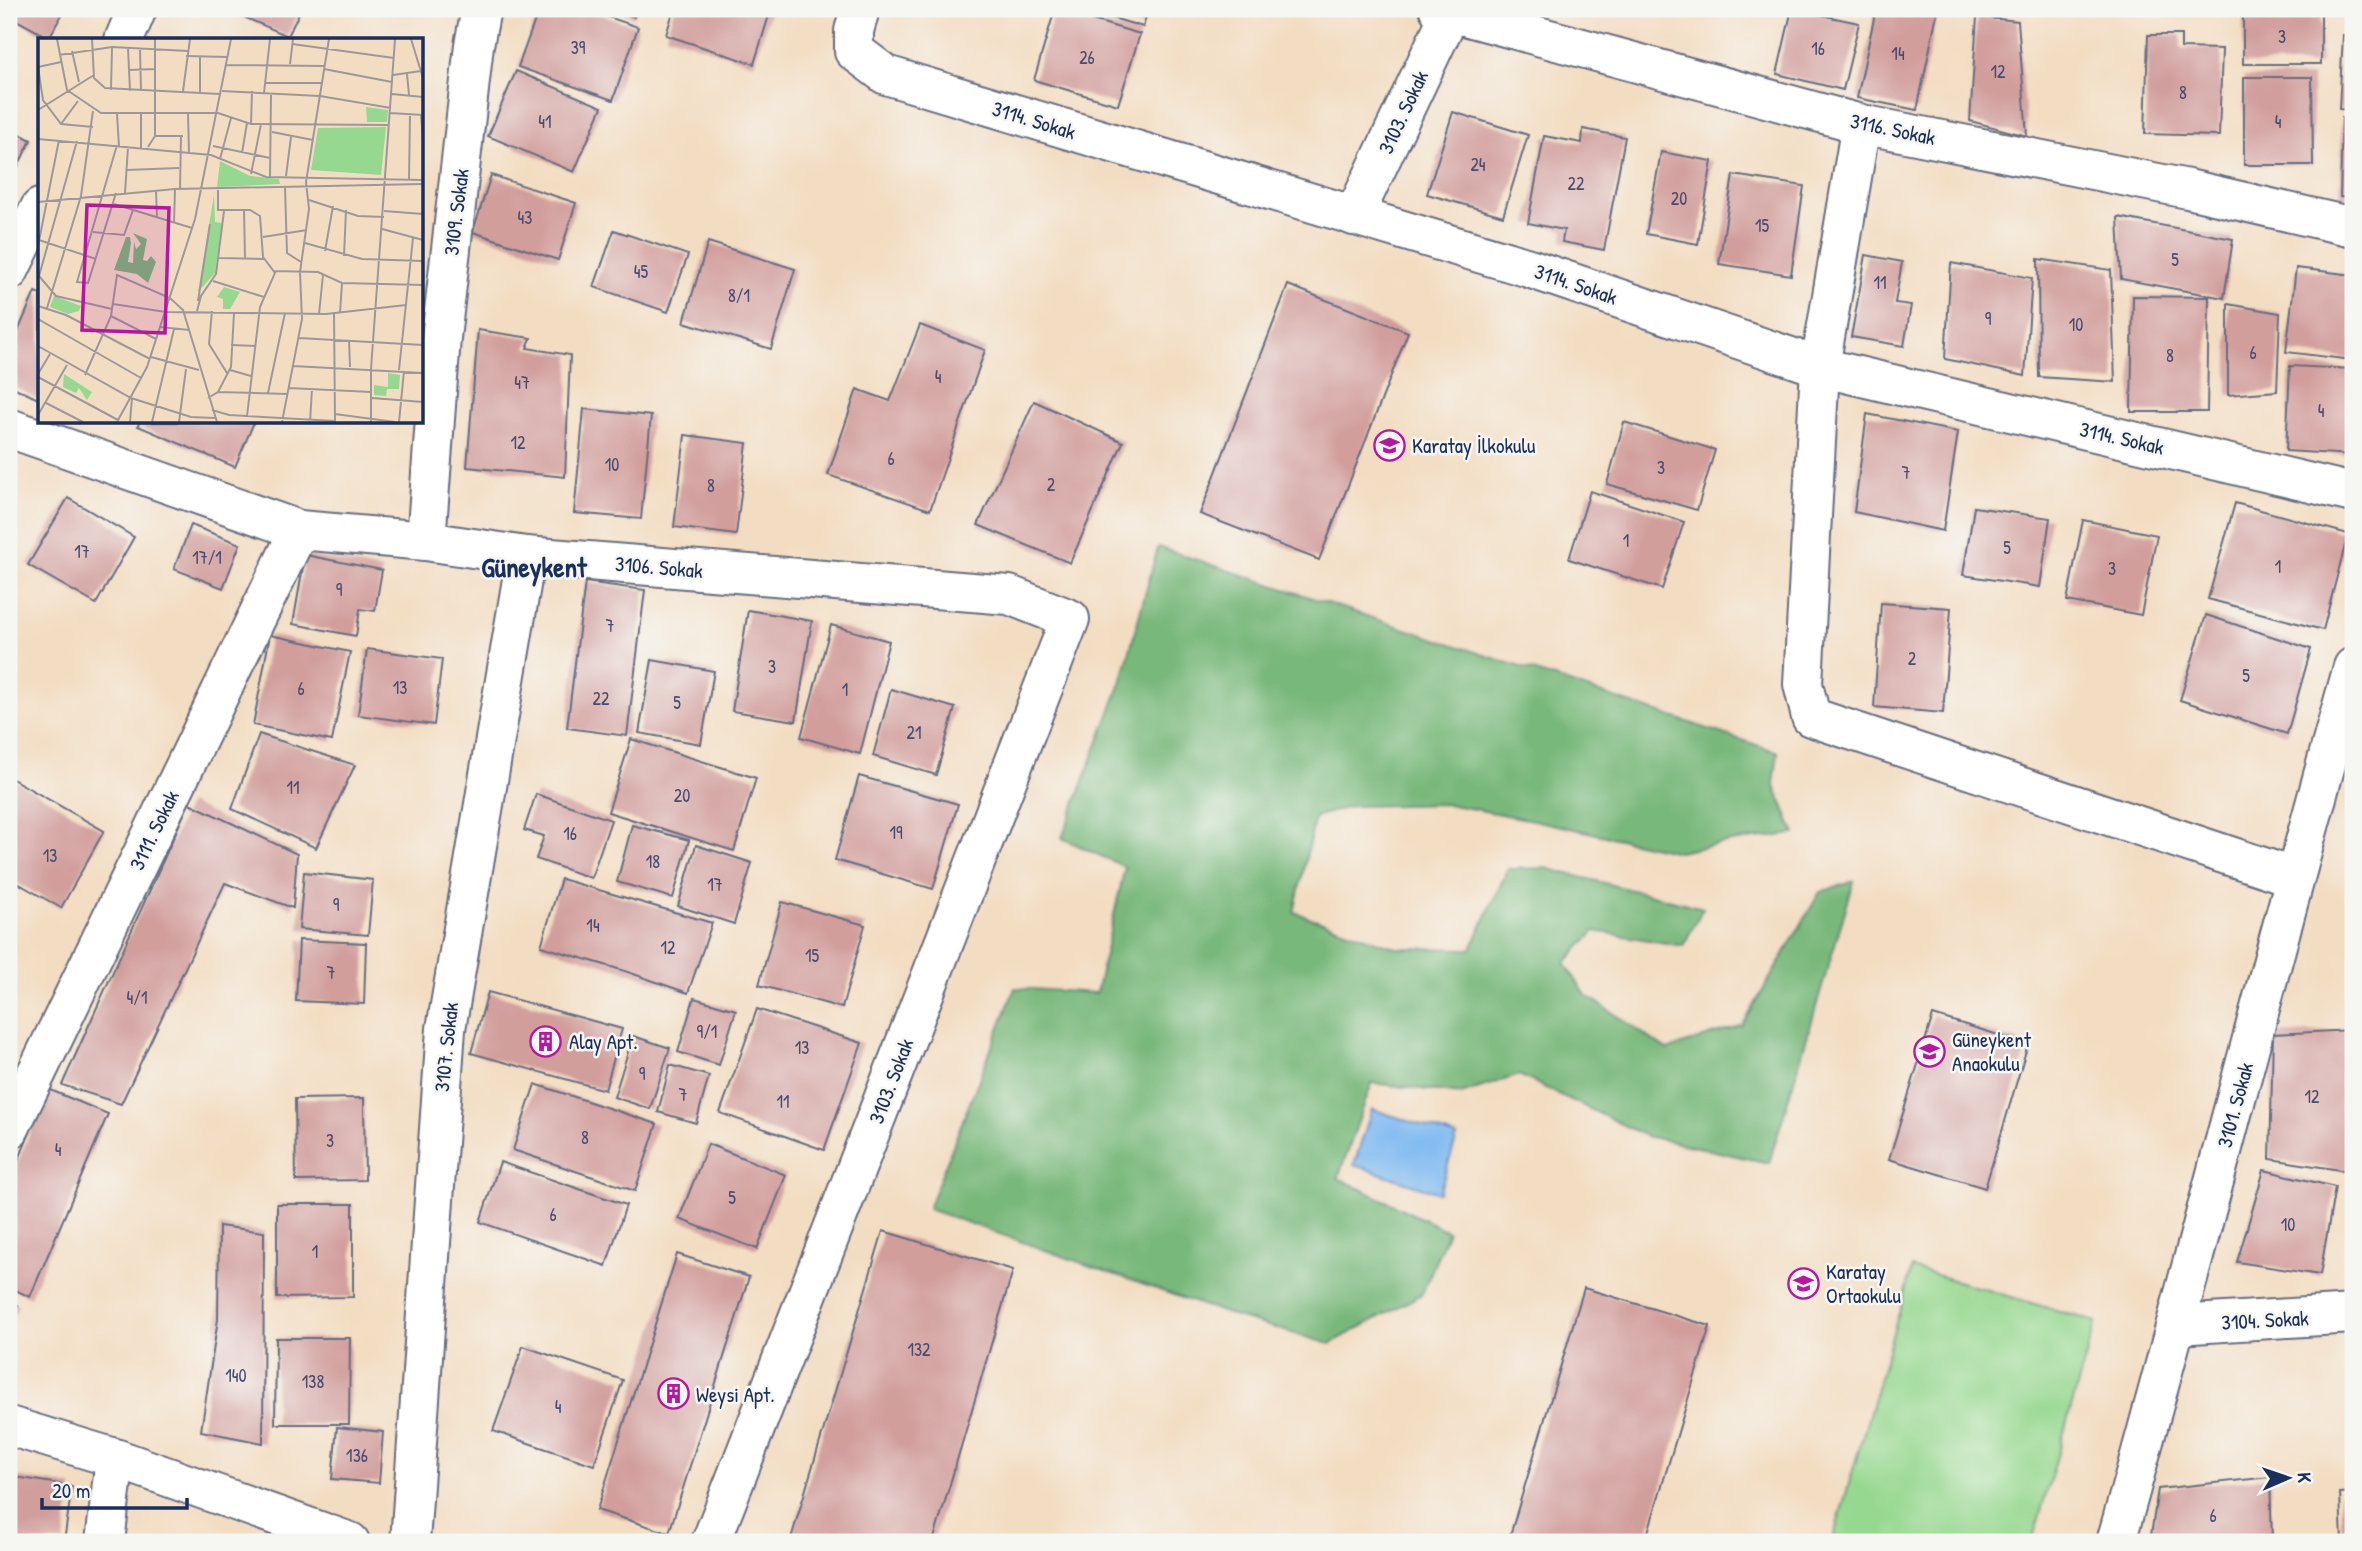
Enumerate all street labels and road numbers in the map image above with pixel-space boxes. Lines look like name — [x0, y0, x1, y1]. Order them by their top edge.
street label: 3103. Sokak — [1371, 65, 1435, 158]
street label: 3114. Sokak — [989, 94, 1079, 146]
street label: 3116. Sokak — [1848, 106, 1938, 152]
street label: 3109. Sokak — [436, 167, 476, 257]
street label: 3114. Sokak — [1531, 256, 1621, 312]
street label: 3114. Sokak — [2077, 414, 2167, 462]
street label: 3106. Sokak — [614, 549, 704, 585]
street label: 3111. Sokak — [122, 785, 186, 875]
street label: 3107. Sokak — [427, 1000, 465, 1093]
street label: 3103. Sokak — [862, 1034, 921, 1128]
street label: 3101. Sokak — [2210, 1059, 2260, 1151]
street label: 3104. Sokak — [2221, 1303, 2310, 1337]

